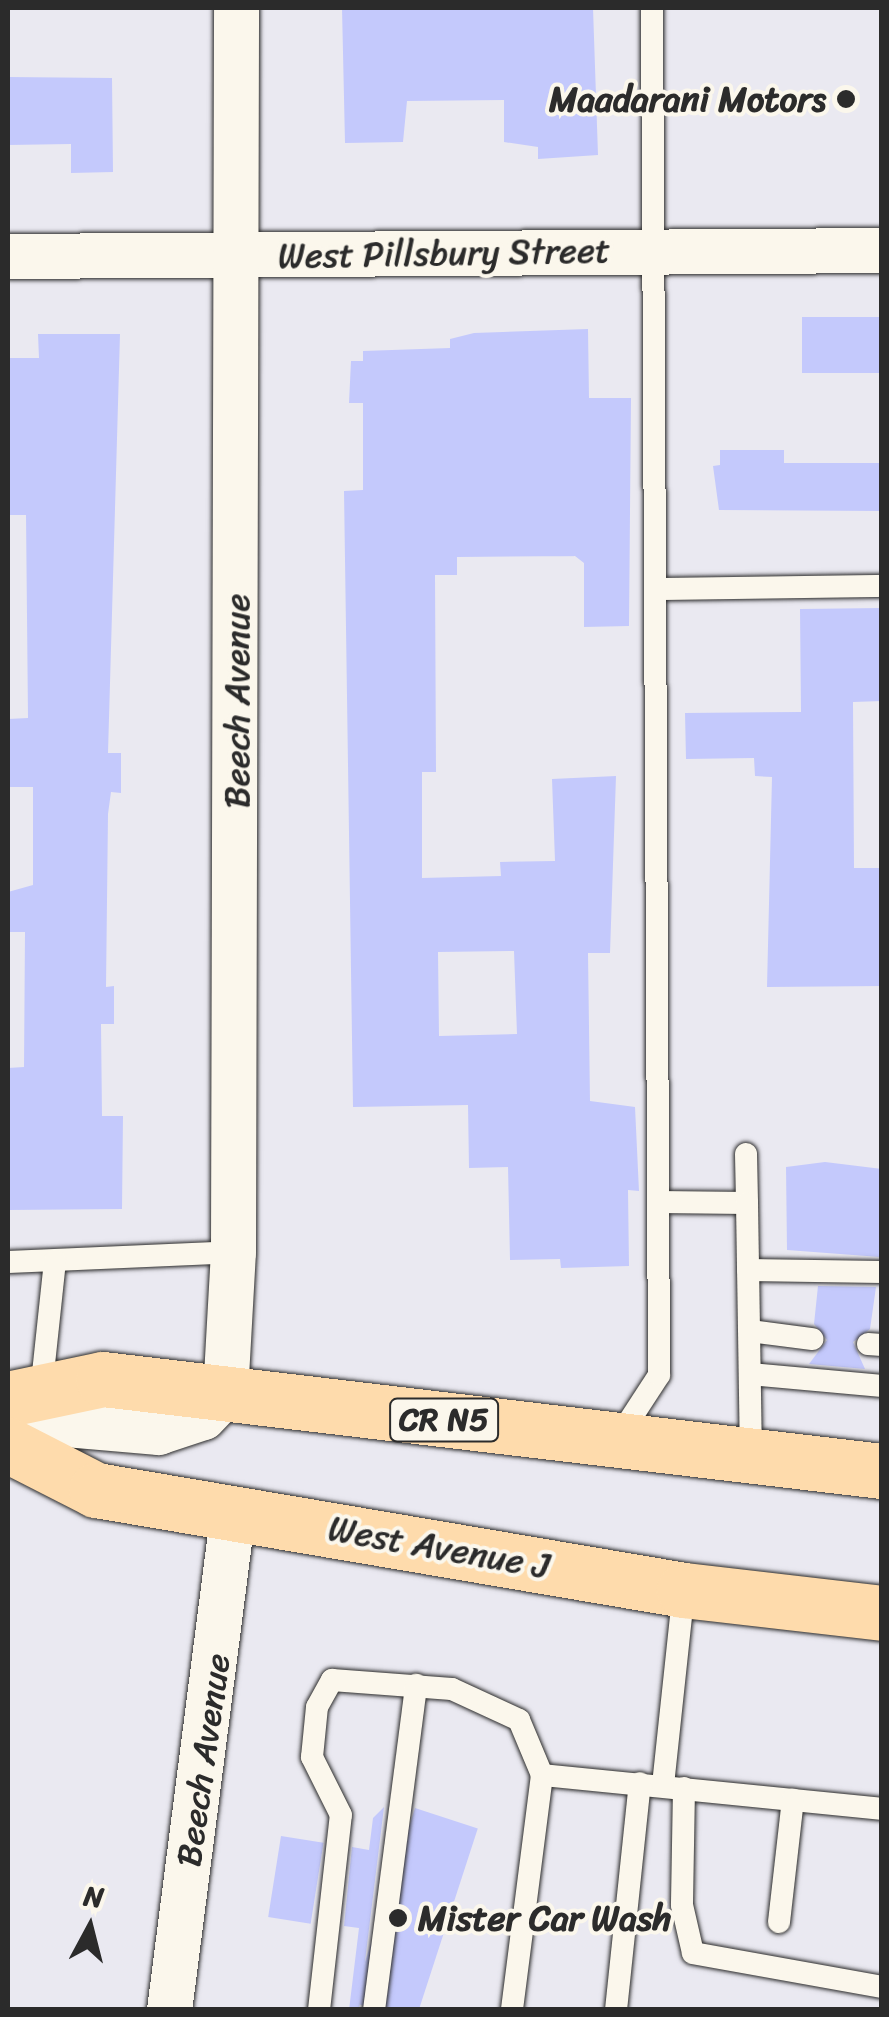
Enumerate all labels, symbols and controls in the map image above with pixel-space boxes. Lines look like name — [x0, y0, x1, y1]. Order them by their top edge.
place label: Maadarani Motors — [548, 78, 826, 120]
marker: Maadarani Motors — [835, 88, 857, 110]
street label: West Pillsbury Street — [278, 229, 610, 277]
street label: Beech Avenue — [216, 594, 258, 808]
road number: CR N5 — [389, 1393, 499, 1447]
street label: West Avenue J — [326, 1507, 552, 1587]
street label: Beech Avenue — [167, 1651, 239, 1869]
text: N — [81, 1871, 106, 1922]
north arrow — [40, 1877, 140, 1977]
place label: Mister Car Wash — [418, 1897, 671, 1939]
marker: Mister Car Wash — [387, 1907, 409, 1929]

